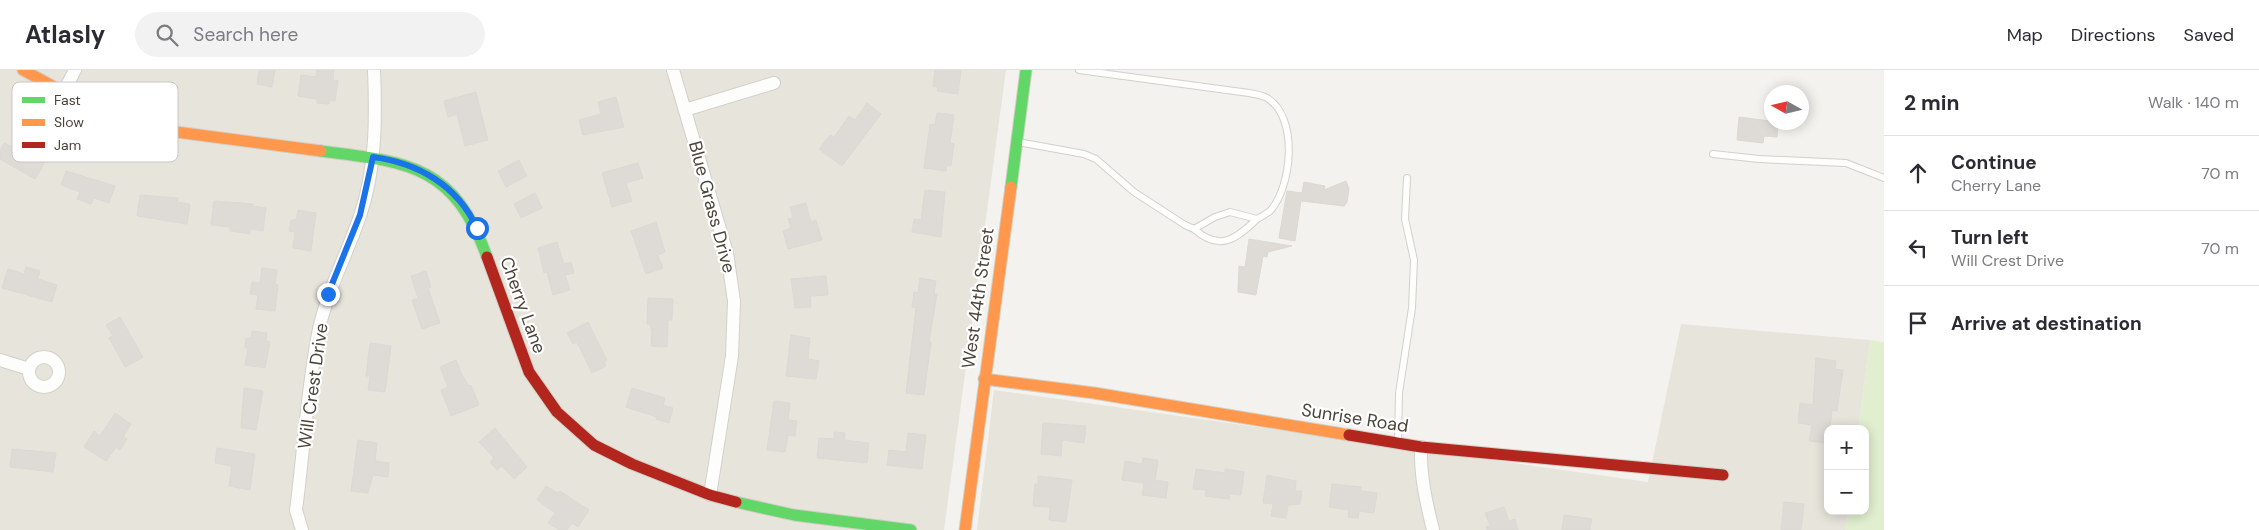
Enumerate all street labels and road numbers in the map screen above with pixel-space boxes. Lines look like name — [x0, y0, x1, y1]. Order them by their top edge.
street label: Blue Grass Drive — [683, 138, 741, 276]
street label: West 44th Street — [956, 226, 1000, 370]
street label: Cherry Lane — [494, 253, 552, 357]
street label: Will Crest Drive — [292, 321, 334, 451]
street label: Sunrise Road — [1300, 398, 1410, 438]

